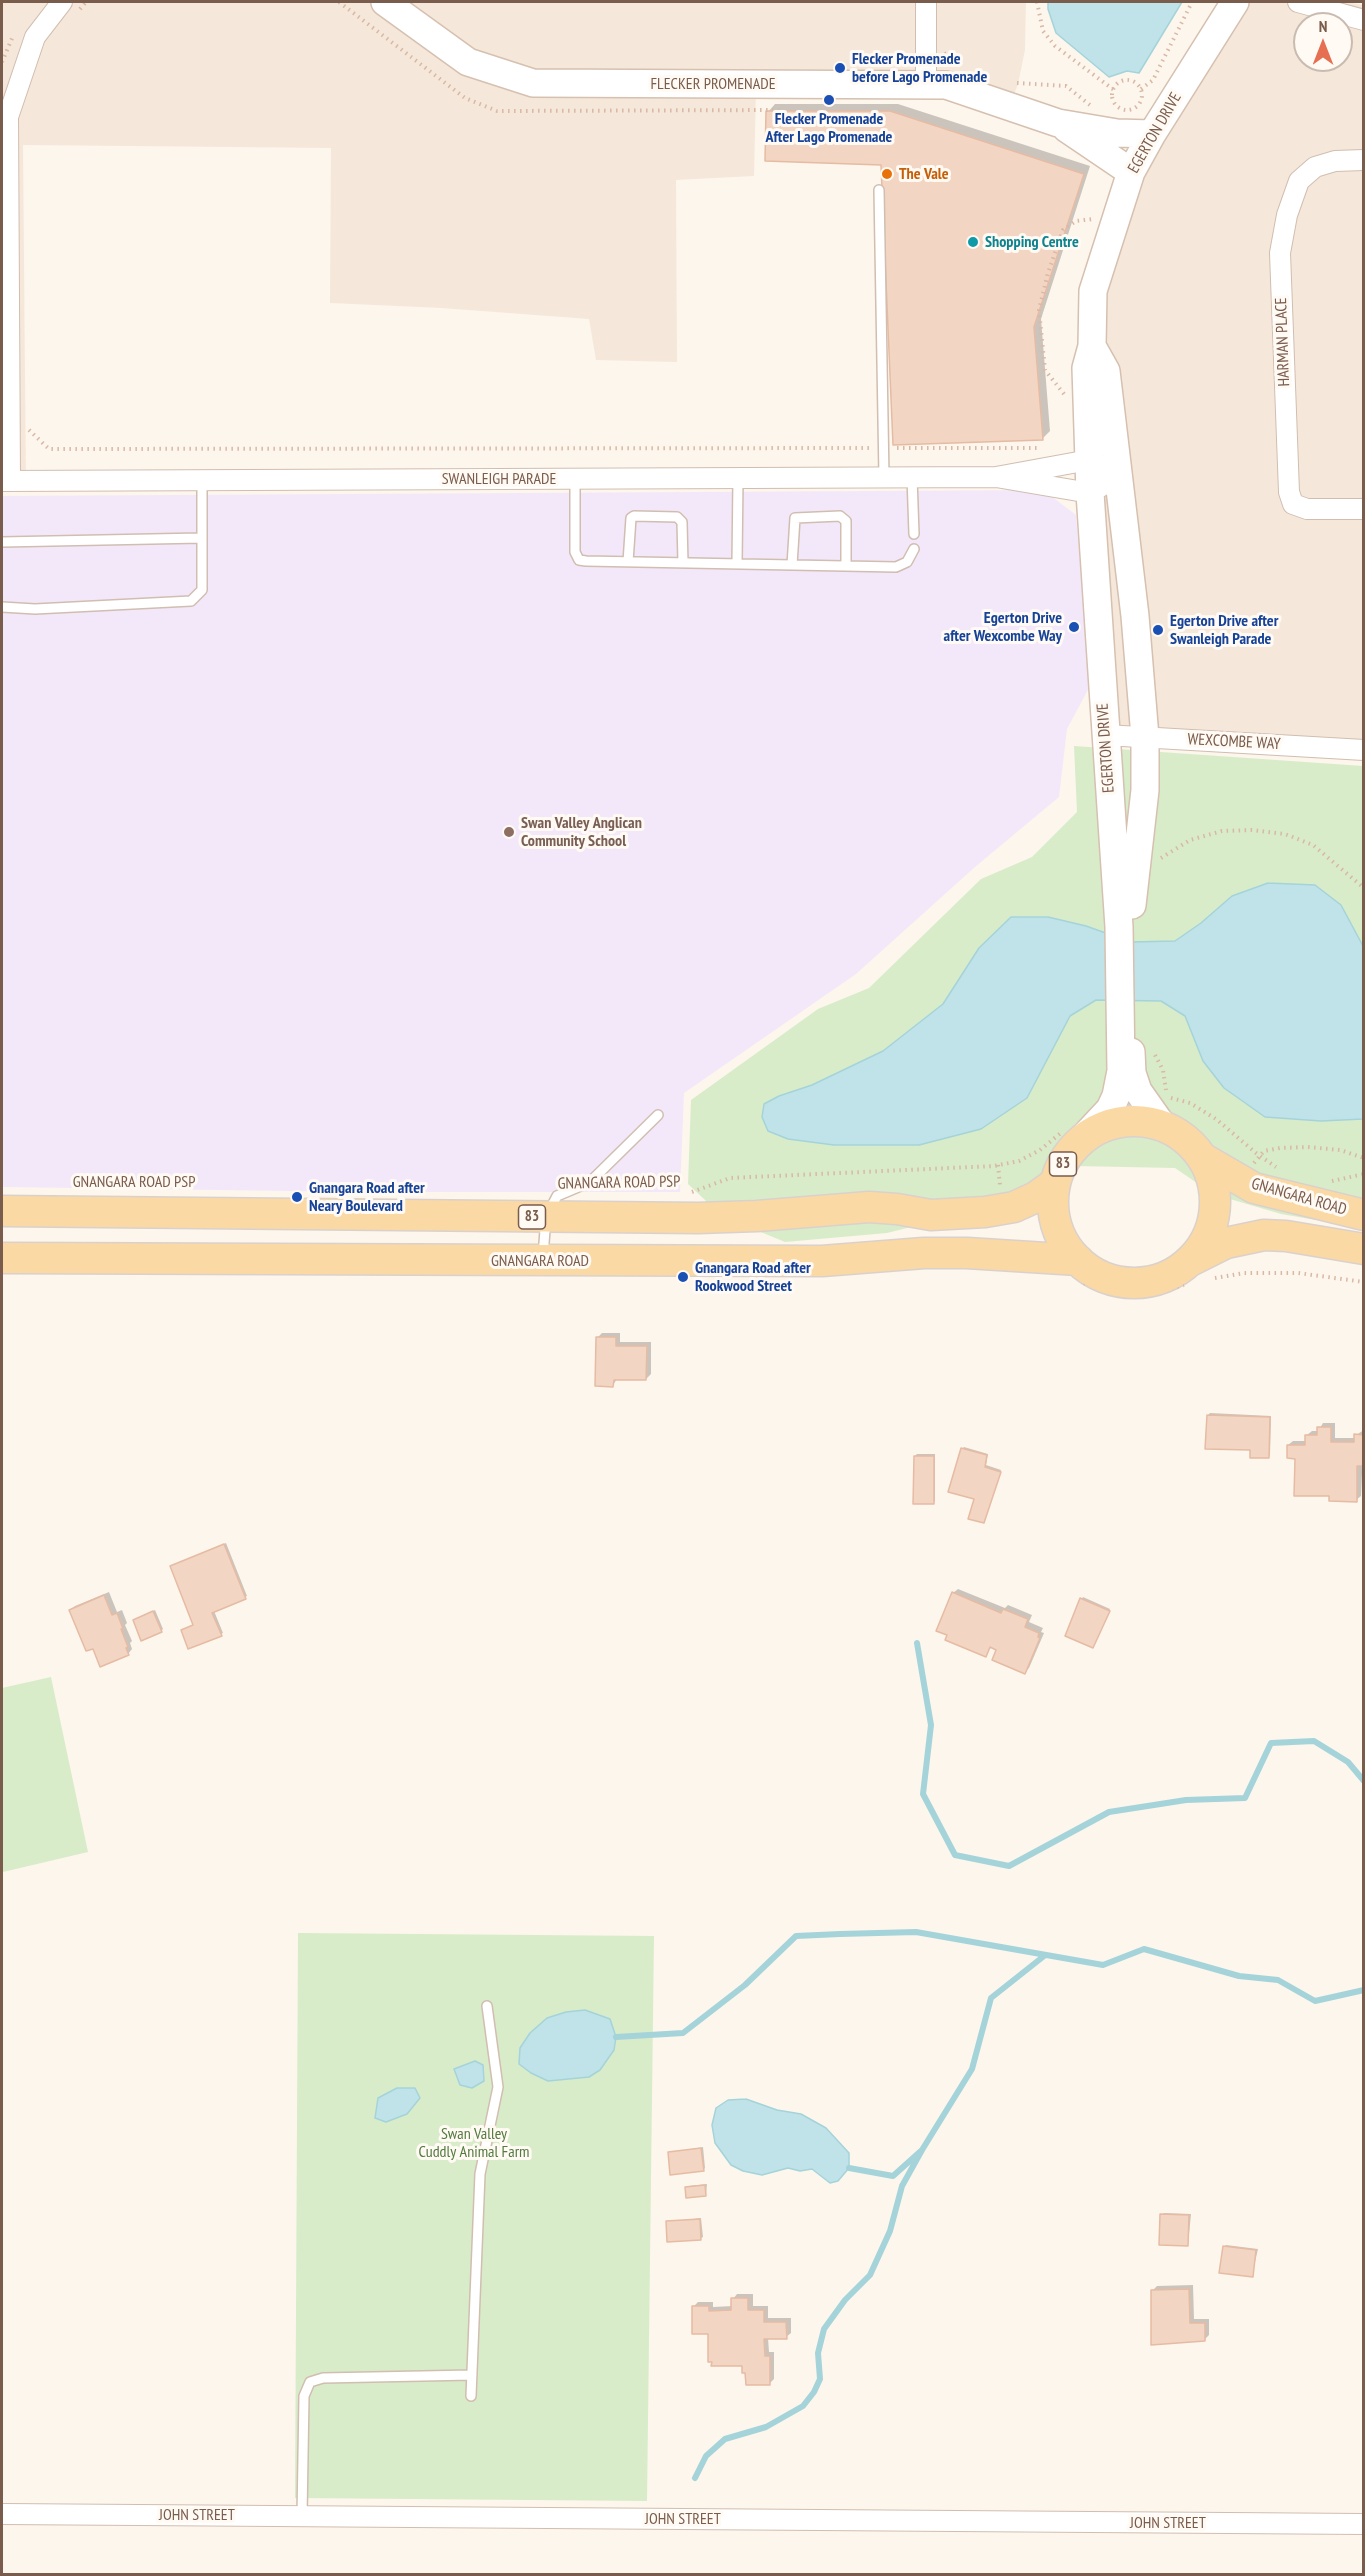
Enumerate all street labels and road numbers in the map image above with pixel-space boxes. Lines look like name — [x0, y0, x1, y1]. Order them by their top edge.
street label: FLECKER PROMENADE — [651, 74, 775, 94]
street label: EGERTON DRIVE — [1124, 89, 1186, 177]
street label: HARMAN PLACE — [1272, 297, 1294, 387]
street label: SWANLEIGH PARADE — [442, 469, 556, 489]
street label: EGERTON DRIVE — [1093, 702, 1119, 794]
street label: WEXCOMBE WAY — [1187, 730, 1281, 754]
road number: 83 — [1050, 1152, 1076, 1176]
street label: GNANGARA ROAD PSP — [73, 1172, 195, 1192]
street label: GNANGARA ROAD PSP — [557, 1172, 681, 1194]
street label: GNANGARA ROAD — [1249, 1174, 1349, 1220]
road number: 83 — [518, 1205, 546, 1229]
street label: GNANGARA ROAD — [491, 1251, 589, 1271]
street label: JOHN STREET — [159, 2505, 235, 2525]
street label: JOHN STREET — [645, 2509, 721, 2529]
street label: JOHN STREET — [1130, 2513, 1206, 2533]

